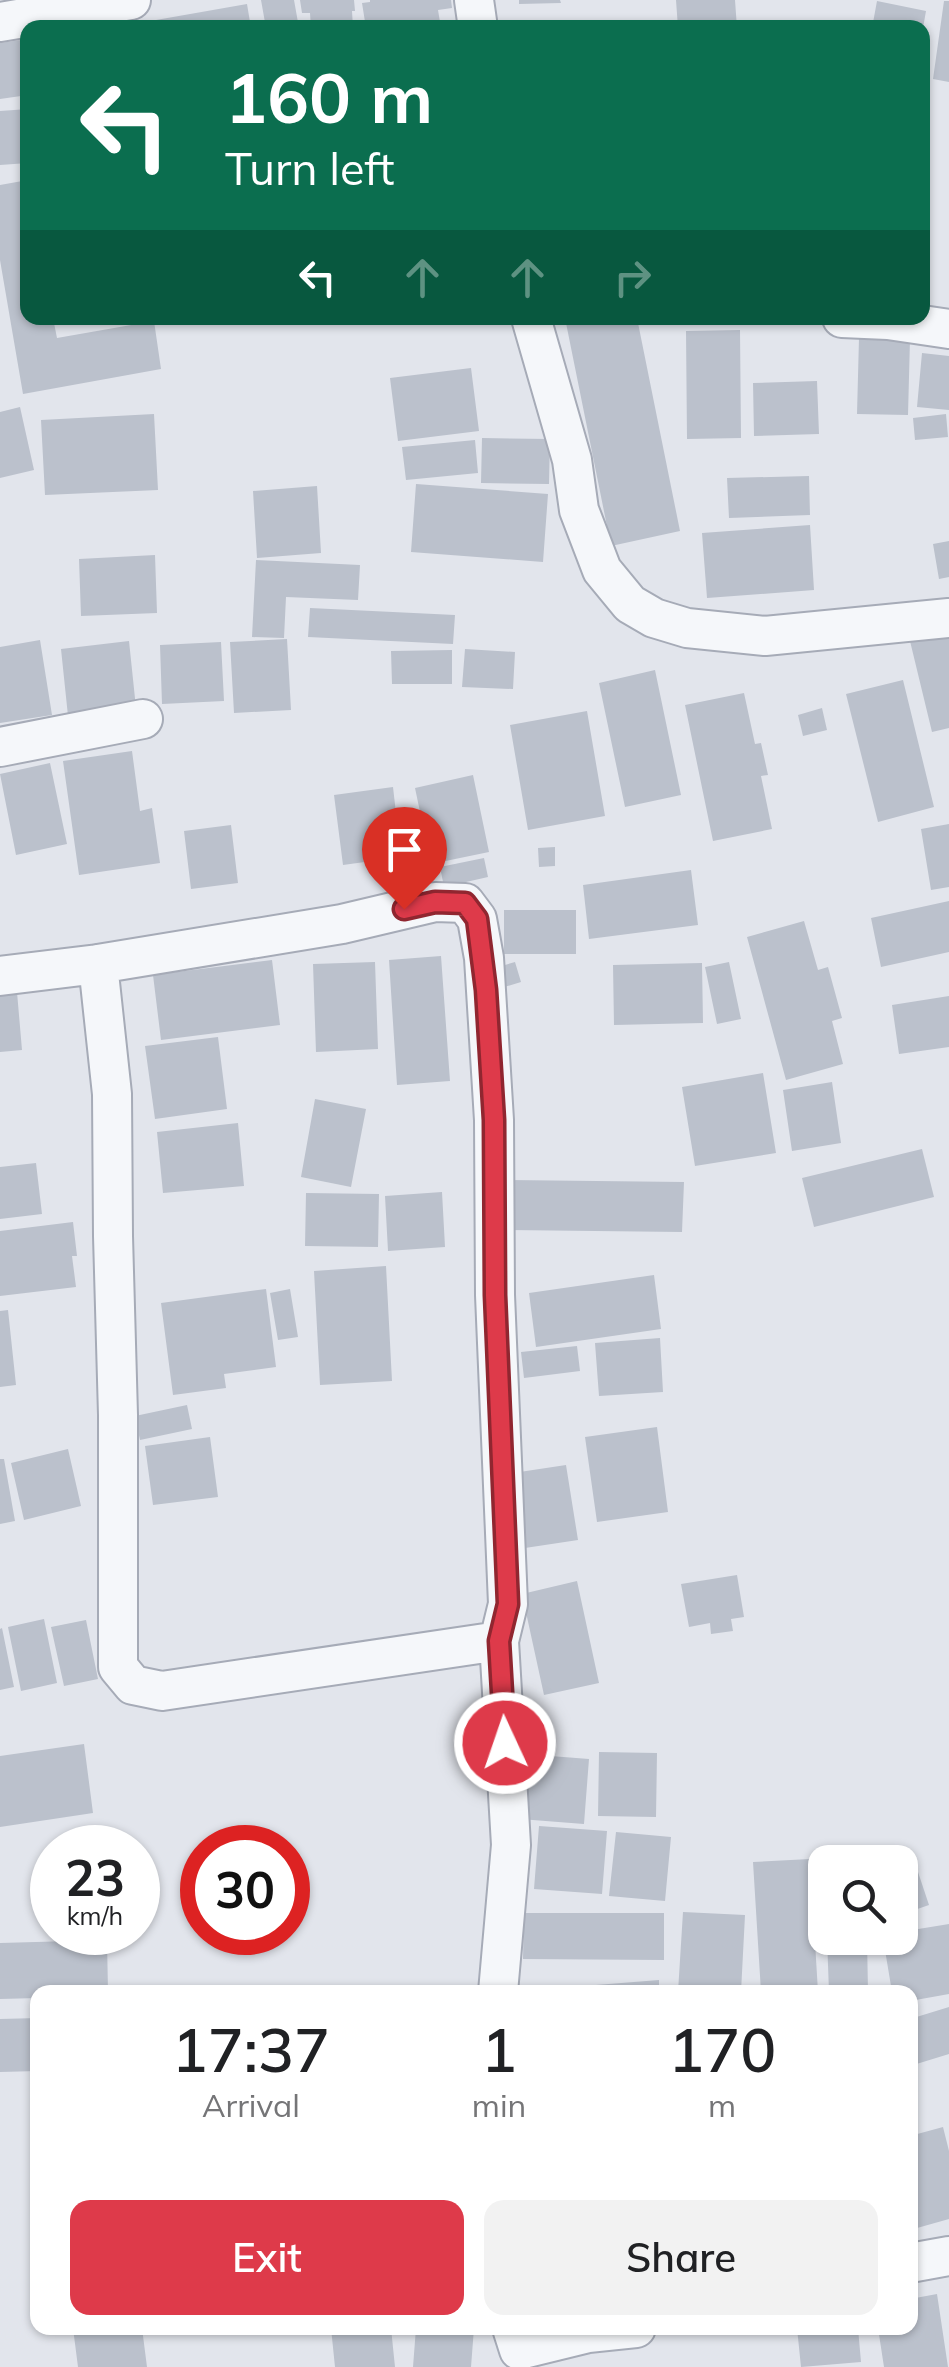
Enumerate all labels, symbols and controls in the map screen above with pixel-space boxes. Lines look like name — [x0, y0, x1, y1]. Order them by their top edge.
text: 160 m — [225, 53, 433, 141]
icon: left — [60, 60, 190, 190]
text: Turn left — [225, 140, 394, 196]
icon: left — [290, 250, 345, 305]
icon: ahead — [395, 250, 450, 305]
icon: ahead — [500, 250, 555, 305]
icon: right — [605, 250, 660, 305]
pin — [362, 807, 447, 910]
icon: arrive — [377, 822, 432, 877]
position arrow — [453, 1691, 557, 1795]
speed limit sign: 30 — [180, 1825, 310, 1955]
map controls — [808, 1845, 918, 1955]
button: search — [808, 1845, 918, 1955]
text: 23 — [65, 1846, 125, 1909]
text: km/h — [67, 1900, 123, 1931]
text: 17:37 — [172, 2012, 330, 2087]
text: 1 — [481, 2012, 517, 2087]
text: 170 — [668, 2012, 776, 2087]
text: Arrival — [202, 2085, 300, 2125]
text: min — [472, 2085, 526, 2125]
text: m — [708, 2085, 736, 2125]
button: Exit — [70, 2200, 464, 2315]
button: Share — [484, 2200, 878, 2315]

